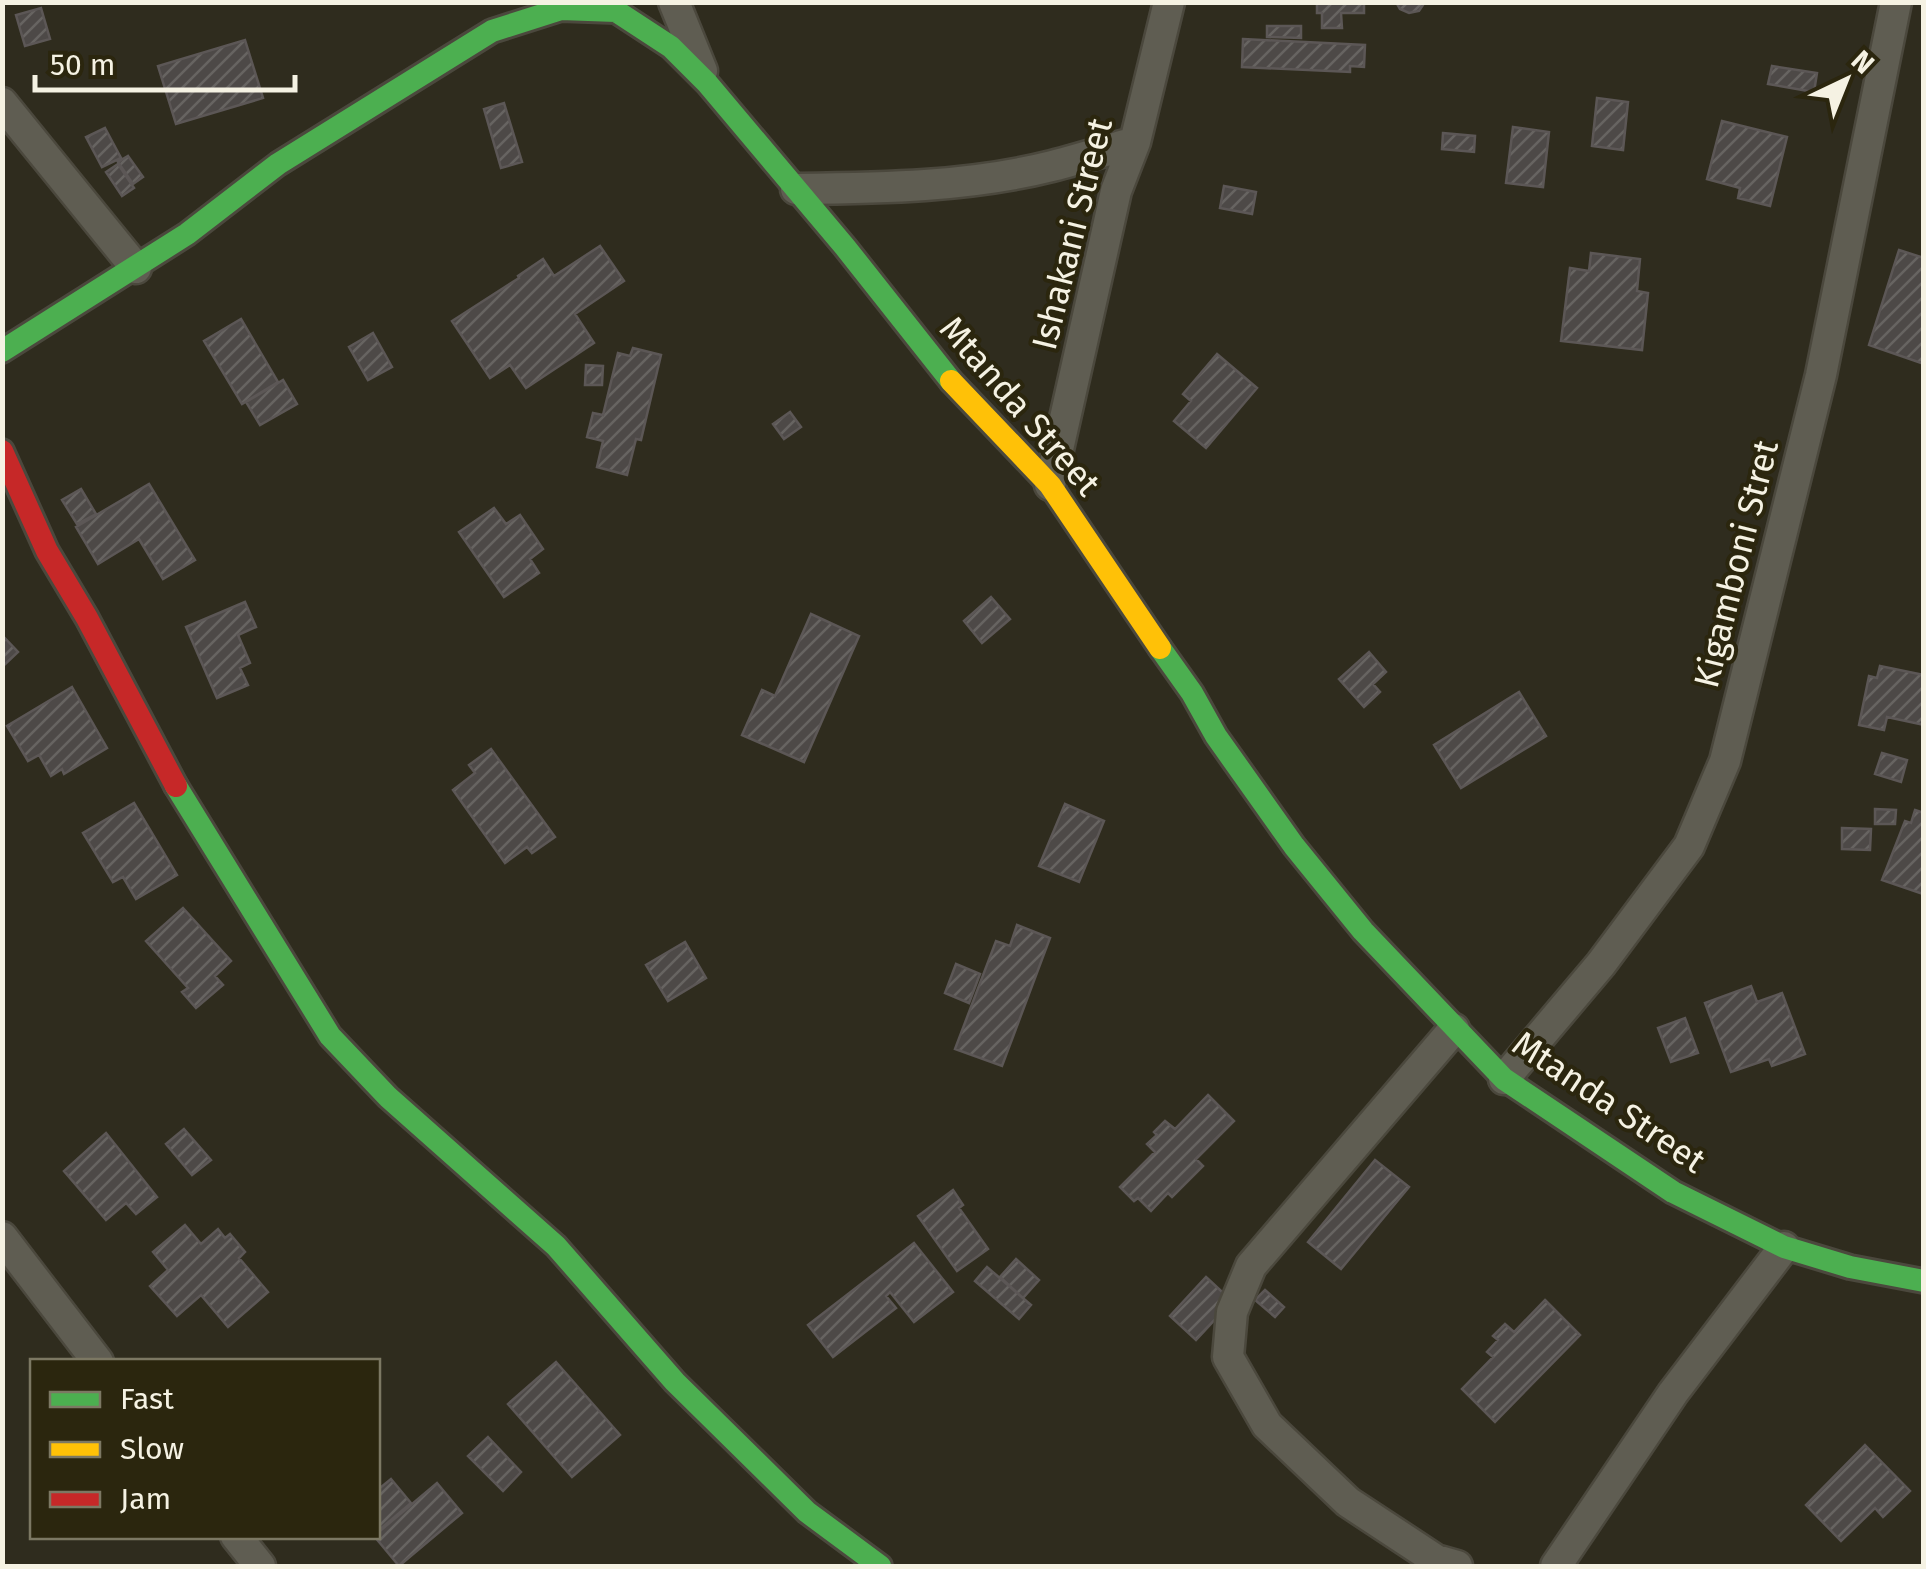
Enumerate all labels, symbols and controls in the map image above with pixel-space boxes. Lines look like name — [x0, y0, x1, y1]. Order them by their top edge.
scale bar — [35, 30, 295, 92]
north arrow — [1796, 30, 1896, 130]
text: N — [1845, 44, 1881, 80]
text: 50 m — [50, 47, 115, 83]
street label: Ishakani Street — [1023, 113, 1121, 354]
street label: Mtanda Street — [931, 308, 1109, 504]
street label: Kigamboni Stret — [1685, 435, 1787, 692]
street label: Mtanda Street — [1505, 1022, 1714, 1182]
legend — [30, 1359, 380, 1539]
text: Fast — [120, 1381, 174, 1417]
text: Slow — [120, 1431, 184, 1467]
text: Jam — [120, 1481, 171, 1517]

